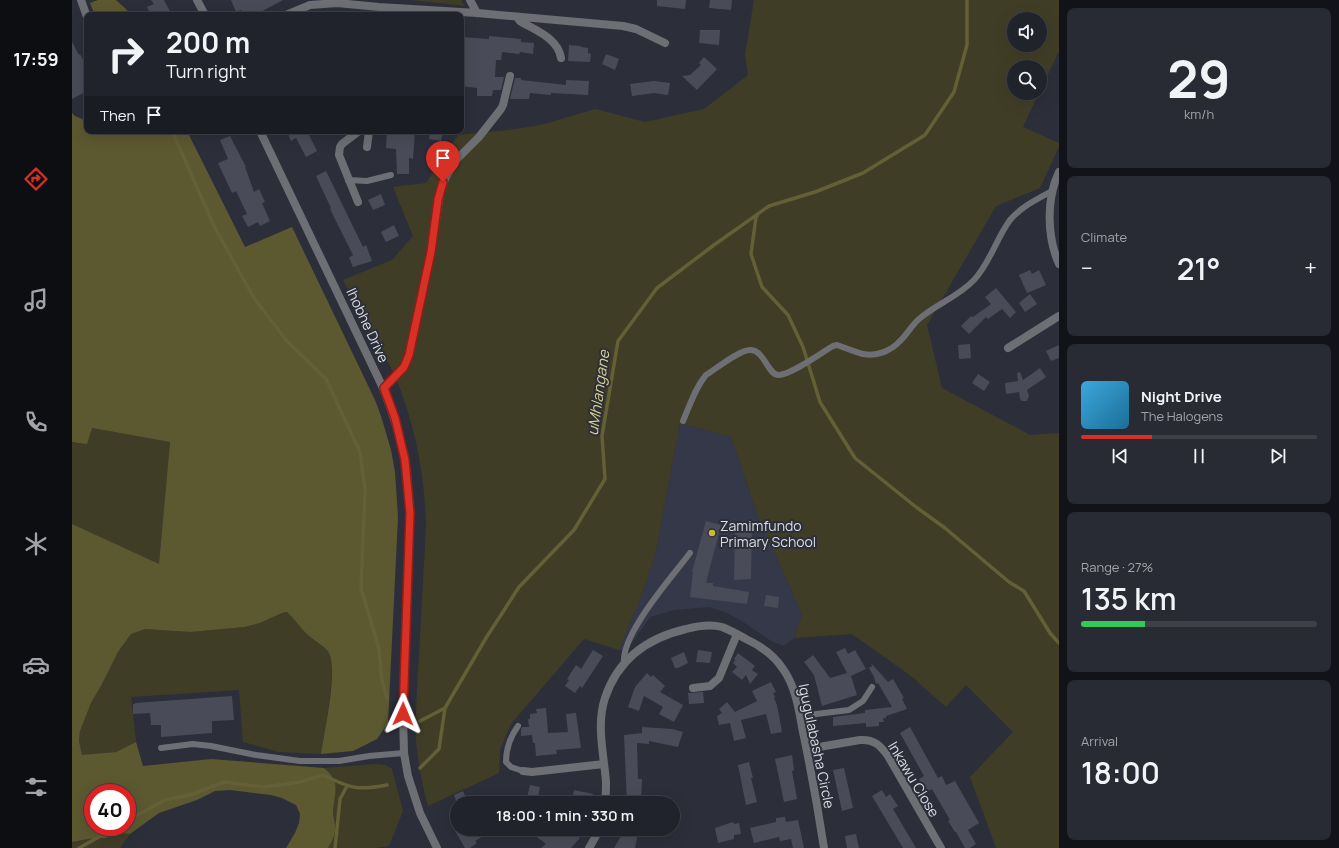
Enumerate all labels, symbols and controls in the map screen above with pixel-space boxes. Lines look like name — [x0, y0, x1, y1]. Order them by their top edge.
map controls — [1007, 12, 1047, 100]
button: sound — [1007, 12, 1047, 52]
text: 200 m — [166, 23, 250, 61]
icon: right — [100, 28, 152, 80]
text: 29 — [1167, 43, 1231, 114]
text: 17:59 — [13, 47, 59, 71]
text: Turn right — [166, 59, 247, 83]
button: search — [1007, 60, 1047, 100]
icon: arrive — [143, 104, 165, 126]
text: Then — [100, 105, 135, 126]
text: km/h — [1184, 105, 1214, 123]
pin — [426, 141, 460, 182]
icon: arrive — [432, 147, 454, 169]
icon: directions — [22, 165, 50, 193]
text: Climate — [1081, 228, 1127, 246]
text: 21° — [1177, 248, 1220, 289]
text: − — [1081, 253, 1093, 283]
text: + — [1304, 253, 1317, 283]
street label: Ihobhe Drive — [342, 285, 394, 365]
icon: music — [22, 286, 50, 314]
water label: uMhlangane — [582, 348, 615, 437]
text: Night Drive — [1141, 386, 1222, 407]
text: The Halogens — [1141, 407, 1223, 425]
icon: phone — [22, 408, 50, 436]
icon: previous — [1109, 445, 1131, 467]
icon: pause — [1188, 445, 1210, 467]
icon: next — [1267, 445, 1289, 467]
place label: Zamimfundo Primary School — [720, 516, 816, 551]
marker: Zamimfundo Primary School — [707, 528, 717, 538]
icon: climate — [22, 530, 50, 558]
text: Range · 27% — [1081, 558, 1153, 576]
text: 135 km — [1081, 578, 1177, 619]
icon: car — [22, 651, 50, 679]
street label: Igugulabasha Circle — [795, 682, 839, 810]
position arrow — [382, 693, 424, 735]
text: Arrival — [1081, 732, 1118, 750]
street label: Inkawu Close — [884, 738, 944, 820]
text: 18:00 — [1081, 752, 1160, 793]
icon: filters — [22, 773, 50, 801]
speed limit sign: 40 — [84, 784, 136, 836]
text: 18:00 · 1 min · 330 m — [496, 805, 634, 826]

